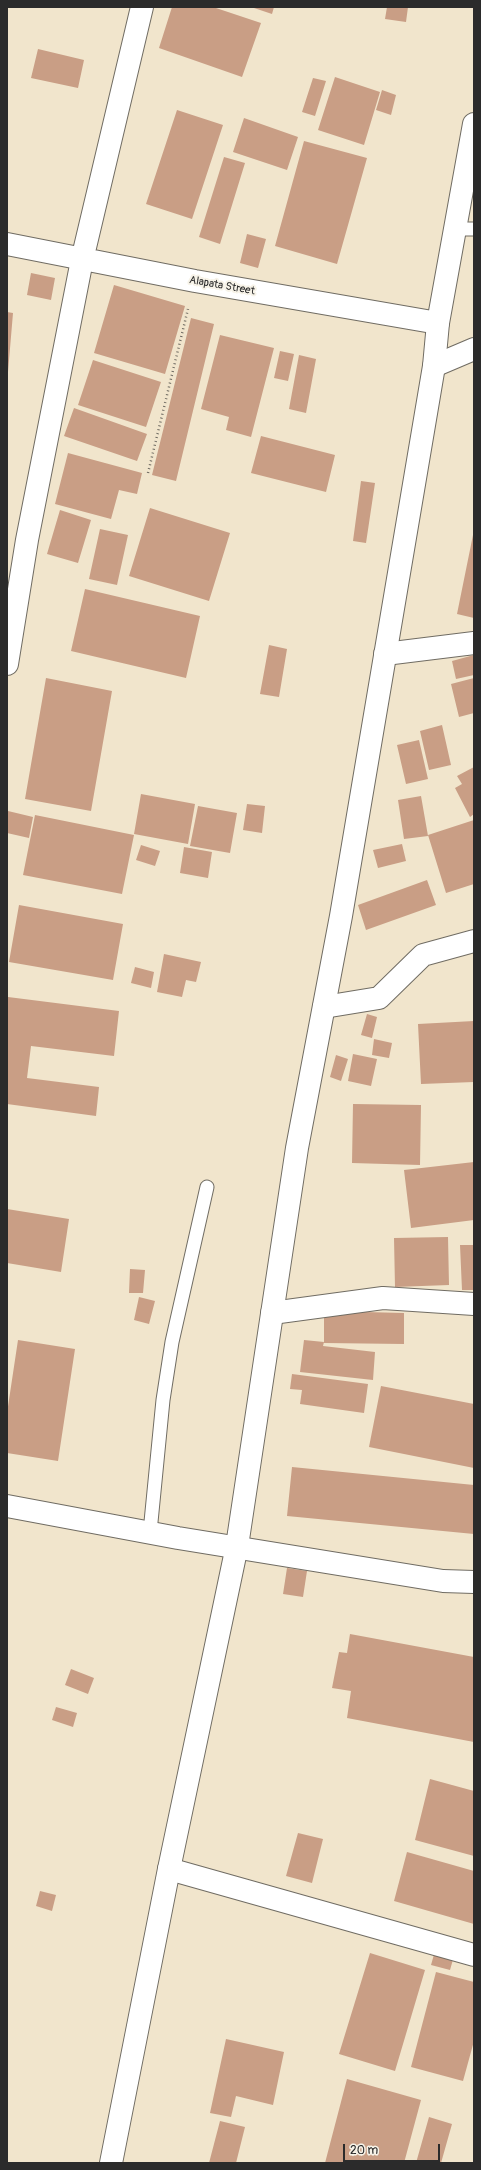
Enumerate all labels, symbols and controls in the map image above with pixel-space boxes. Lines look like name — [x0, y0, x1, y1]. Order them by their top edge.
street label: Alapata Street — [188, 274, 256, 298]
scale bar — [345, 2136, 442, 2162]
text: 20 m — [350, 2143, 378, 2158]

